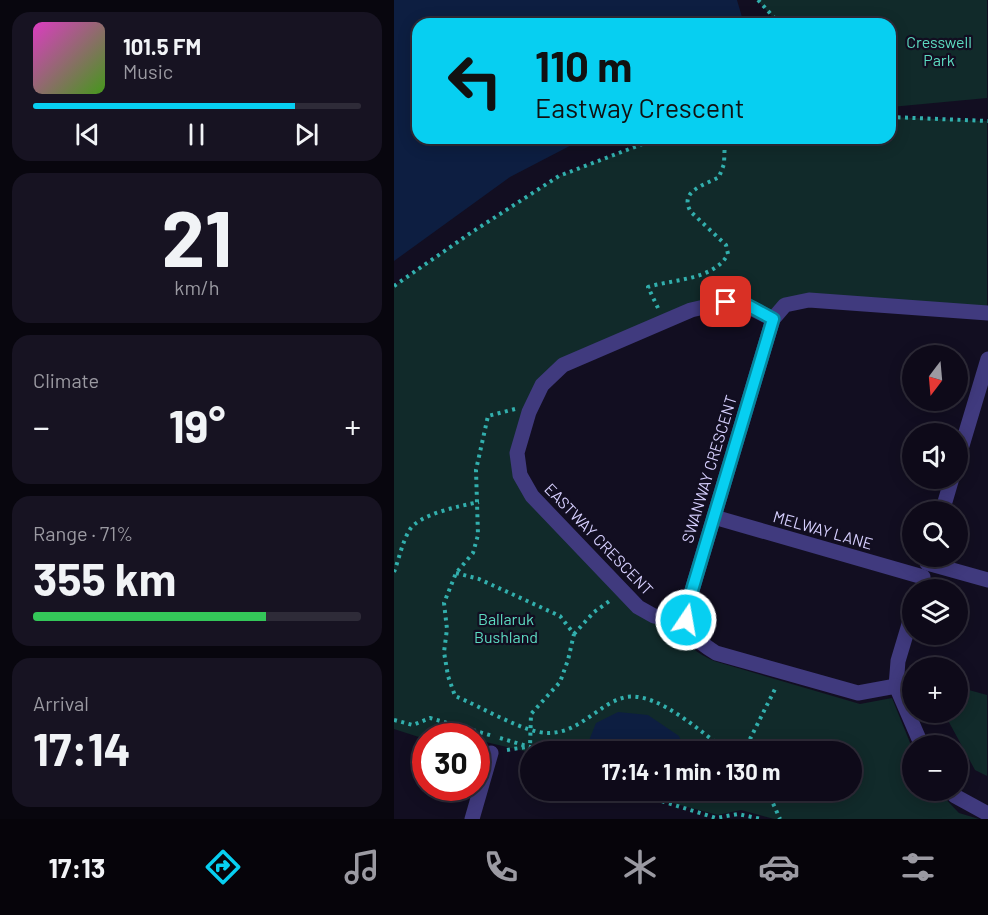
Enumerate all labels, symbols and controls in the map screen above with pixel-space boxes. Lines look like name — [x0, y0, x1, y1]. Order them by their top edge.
park label: Cresswell Park — [906, 32, 972, 69]
text: 101.5 FM — [123, 33, 201, 59]
text: 110 m — [535, 40, 632, 90]
icon: left — [436, 42, 514, 120]
text: Music — [123, 59, 173, 83]
text: Eastway Crescent — [535, 91, 745, 123]
icon: previous — [71, 118, 104, 151]
icon: pause — [180, 118, 213, 151]
icon: next — [290, 118, 323, 151]
text: 21 — [162, 189, 232, 283]
text: km/h — [174, 275, 220, 299]
pin — [700, 276, 751, 327]
icon: arrive — [709, 285, 742, 318]
north arrow — [902, 345, 968, 411]
map controls — [902, 345, 968, 801]
text: Climate — [33, 368, 99, 392]
street label: SWANWAY CRESCENT — [677, 393, 740, 545]
text: 19° — [169, 398, 225, 452]
text: − — [33, 406, 50, 446]
text: + — [345, 406, 361, 446]
button: sound — [902, 423, 968, 489]
street label: EASTWAY CRESCENT — [541, 479, 658, 599]
button: search — [902, 501, 968, 567]
street label: MELWAY LANE — [771, 506, 875, 553]
text: Range · 71% — [33, 521, 133, 545]
text: 355 km — [33, 551, 176, 605]
button: layers — [902, 579, 968, 645]
position arrow — [654, 588, 718, 652]
park label: Ballaruk Bushland — [474, 609, 538, 646]
button: + — [902, 657, 968, 723]
text: Arrival — [33, 691, 89, 715]
text: 17:14 — [33, 721, 131, 775]
speed limit sign: 30 — [412, 723, 490, 801]
button: − — [902, 735, 968, 801]
text: 17:14 · 1 min · 130 m — [602, 758, 780, 784]
icon: directions — [202, 846, 244, 888]
icon: music — [341, 846, 383, 888]
icon: phone — [480, 846, 522, 888]
icon: climate — [619, 846, 661, 888]
icon: car — [758, 846, 800, 888]
icon: filters — [897, 846, 939, 888]
text: 17:13 — [49, 851, 105, 883]

